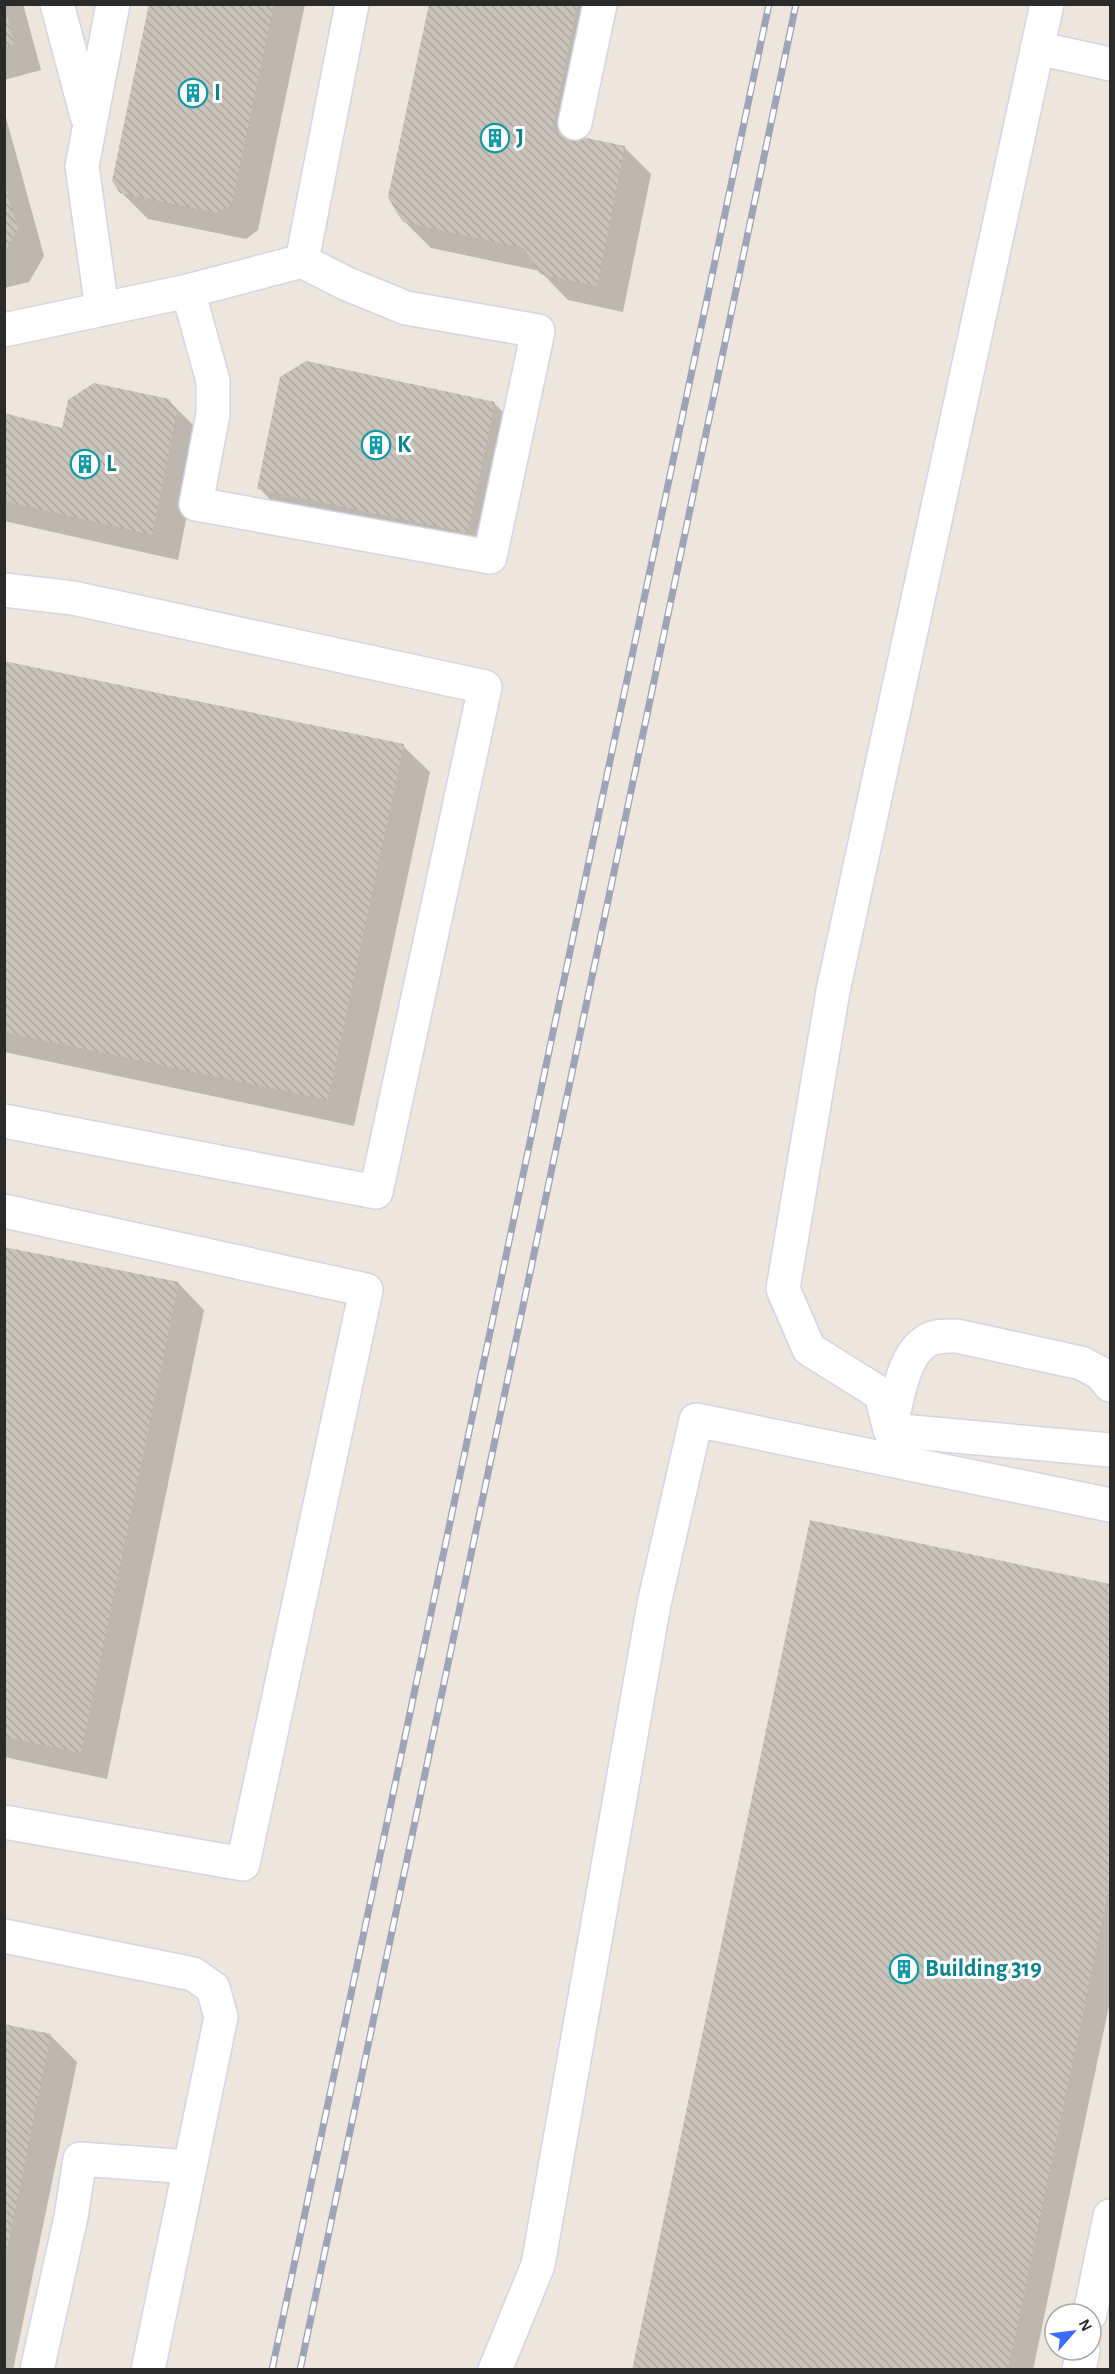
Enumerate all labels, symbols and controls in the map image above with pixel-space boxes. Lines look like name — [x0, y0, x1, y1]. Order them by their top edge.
building icon: I — [177, 77, 209, 109]
place label: I — [214, 81, 221, 105]
building icon: J — [479, 122, 511, 154]
place label: J — [516, 126, 524, 150]
building icon: K — [360, 429, 392, 461]
place label: K — [397, 433, 412, 457]
building icon: L — [69, 448, 101, 480]
place label: L — [106, 452, 117, 476]
building icon: Building 319 — [888, 1953, 920, 1985]
place label: Building 319 — [925, 1957, 1042, 1981]
north arrow — [1043, 2302, 1103, 2362]
text: N — [1076, 2317, 1095, 2334]

